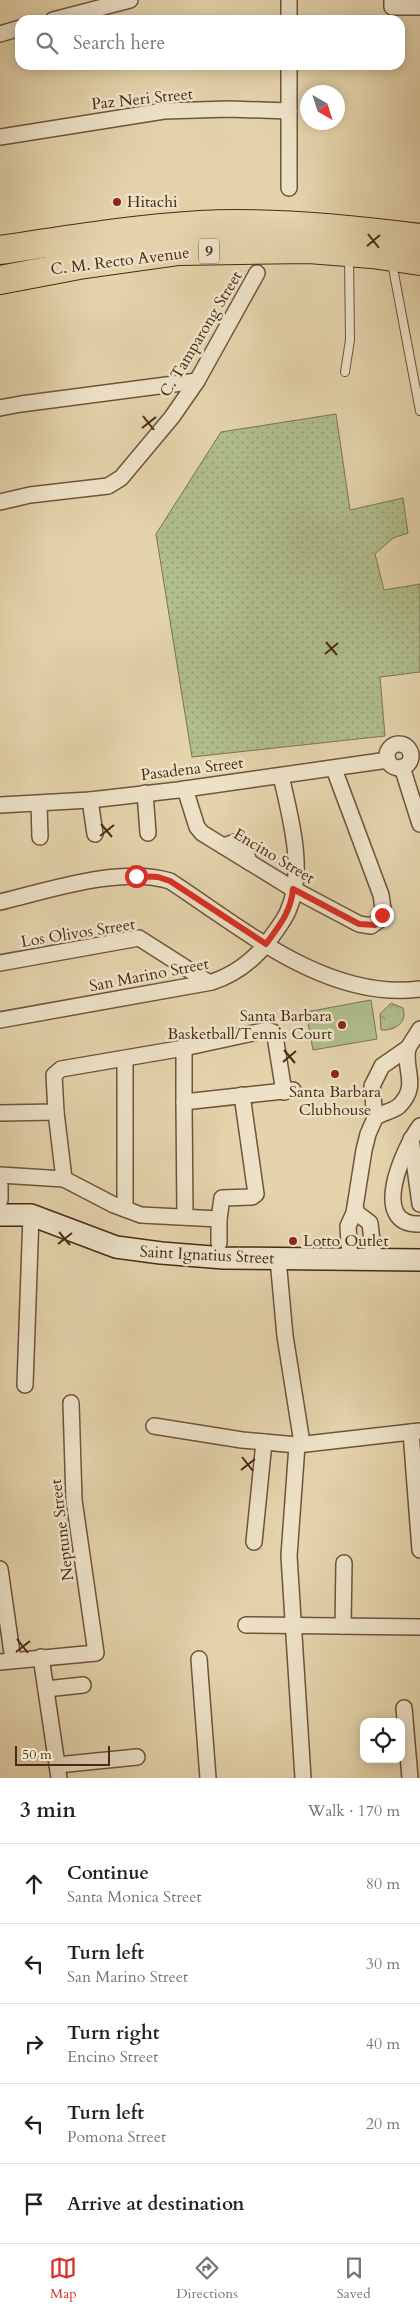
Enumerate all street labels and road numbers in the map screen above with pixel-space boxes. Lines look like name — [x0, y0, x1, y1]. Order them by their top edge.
street label: Paz Neri Street — [90, 83, 194, 115]
road number: 9 — [199, 238, 219, 264]
street label: C. M. Recto Avenue — [49, 242, 191, 280]
street label: C. Tamparong Street — [155, 267, 247, 401]
street label: Pasadena Street — [139, 752, 245, 786]
street label: Encino Street — [229, 823, 319, 889]
street label: Los Olivos Street — [19, 913, 137, 953]
street label: San Marino Street — [87, 953, 211, 997]
street label: Saint Ignatius Street — [139, 1240, 275, 1270]
street label: Neptune Street — [45, 1478, 79, 1582]

